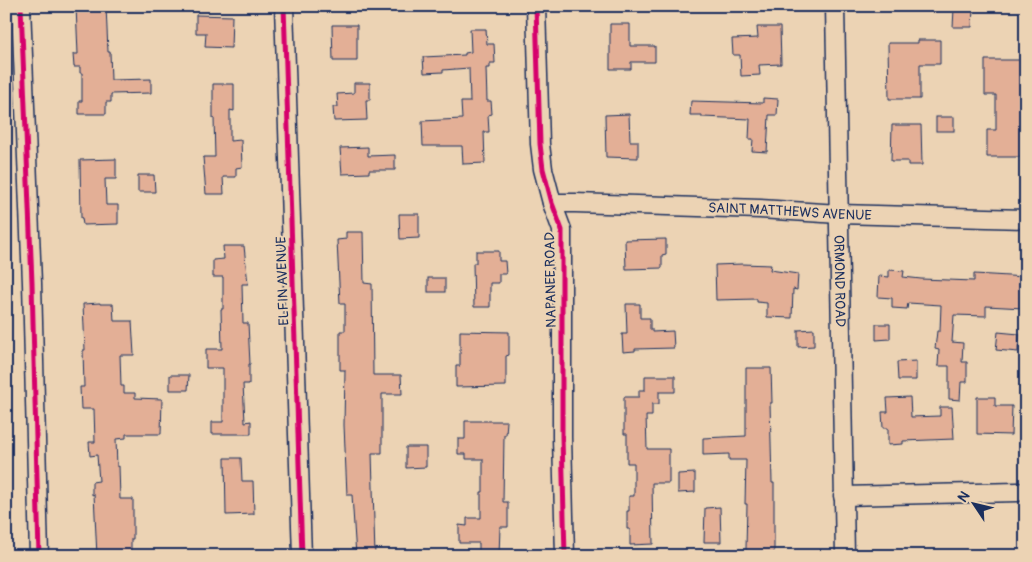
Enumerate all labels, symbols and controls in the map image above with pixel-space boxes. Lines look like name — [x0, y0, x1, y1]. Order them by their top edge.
street label: SAINT MATTHEWS AVENUE — [708, 199, 872, 224]
street label: NAPANEE ROAD — [541, 232, 560, 328]
street label: ORMOND ROAD — [830, 235, 849, 327]
street label: ELFIN AVENUE — [272, 236, 293, 326]
north arrow — [950, 480, 1000, 530]
text: N — [954, 488, 973, 506]

